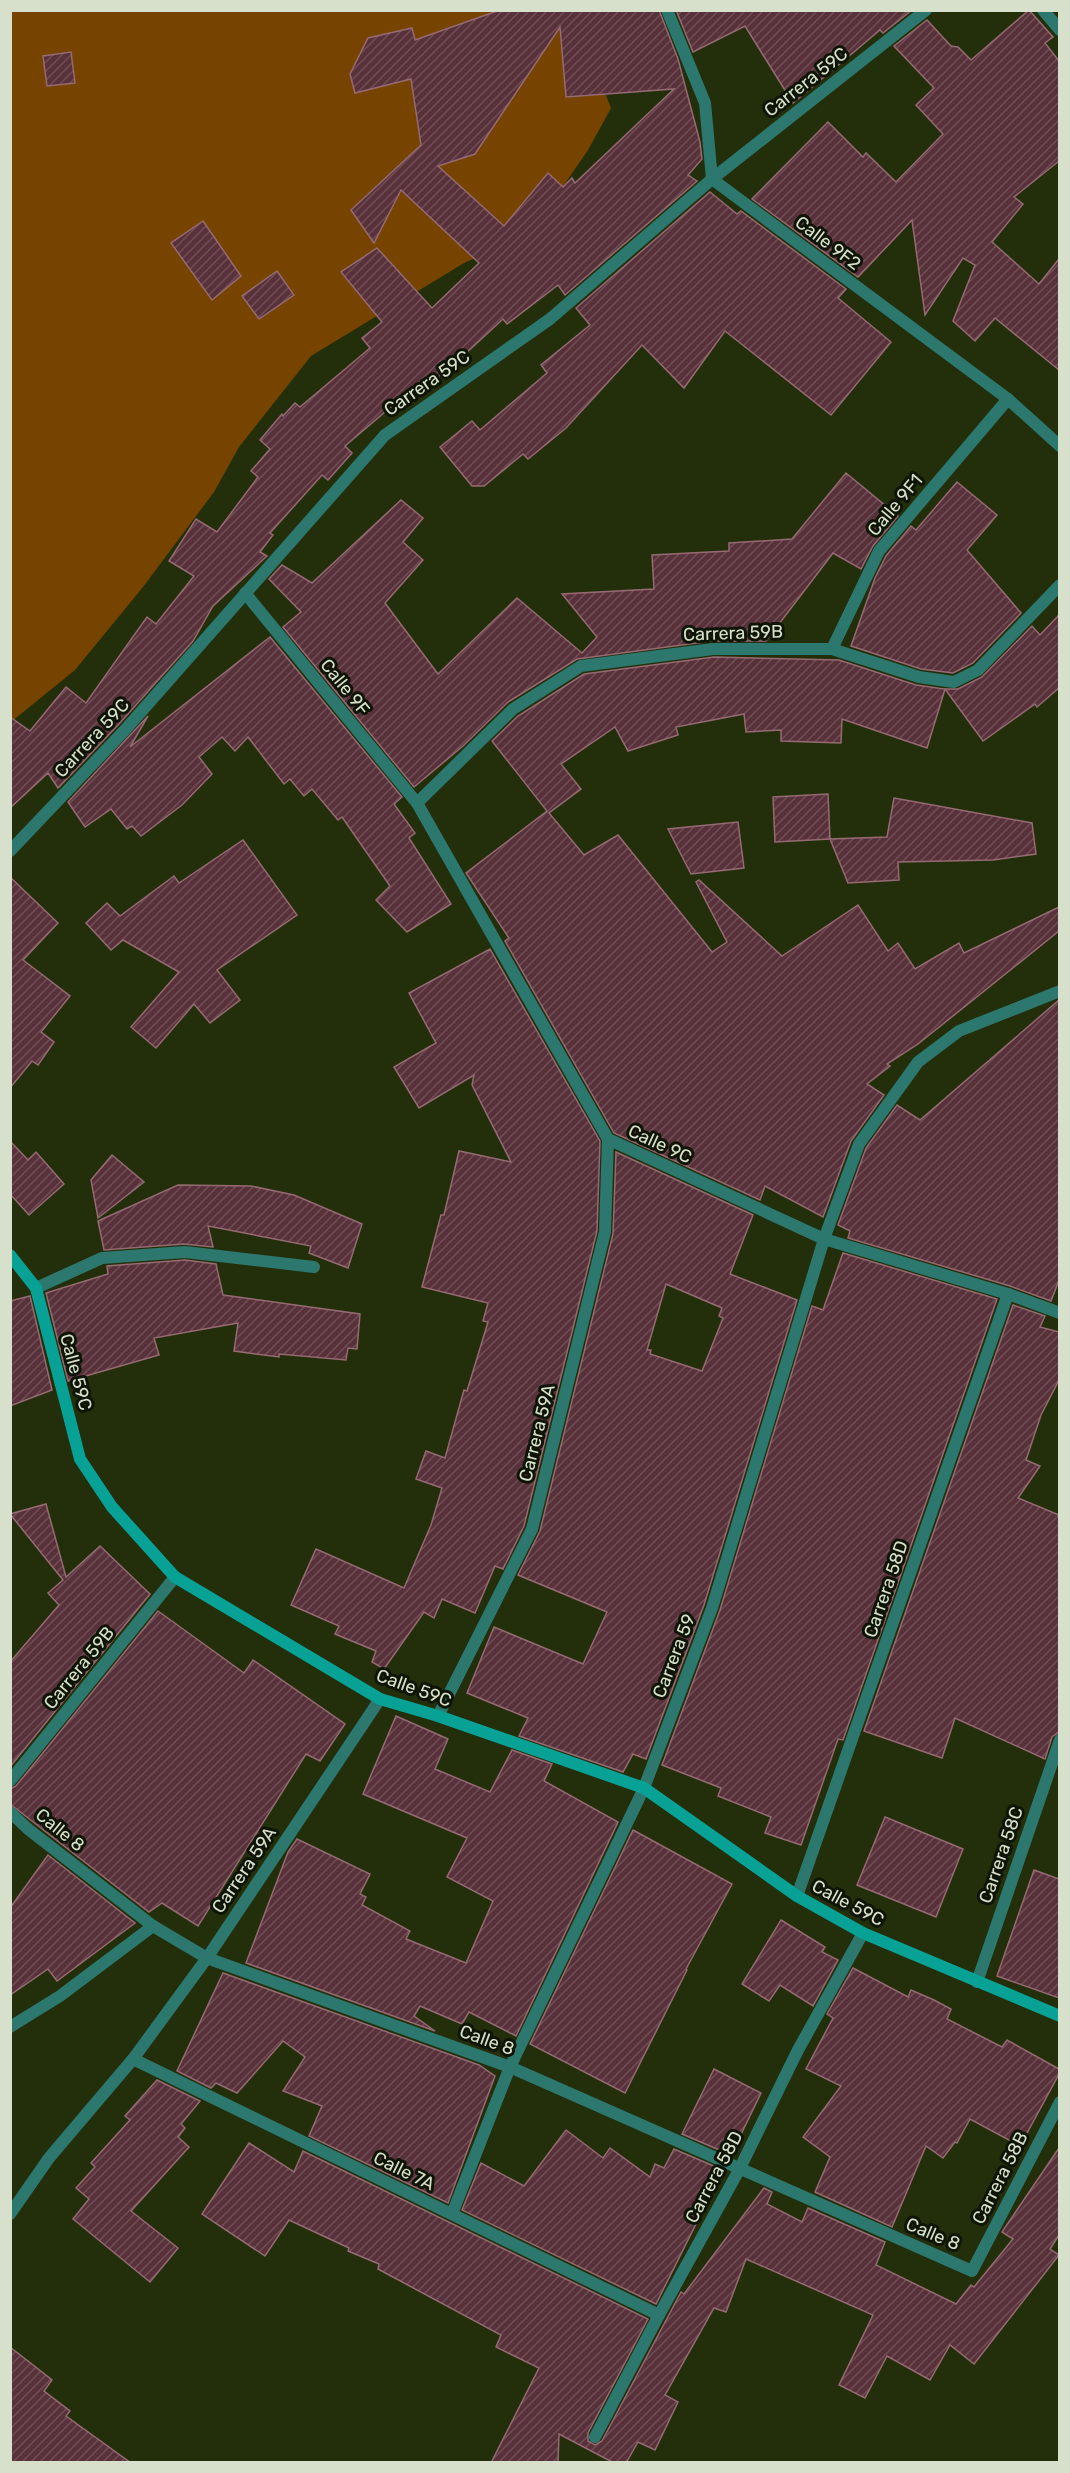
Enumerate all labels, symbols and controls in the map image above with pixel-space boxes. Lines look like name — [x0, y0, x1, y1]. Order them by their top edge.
street label: Carrera 59C — [760, 43, 852, 121]
street label: Calle 9F2 — [791, 211, 865, 275]
street label: Carrera 59C — [380, 345, 474, 421]
street label: Calle 9F1 — [863, 470, 927, 540]
street label: Carrera 59B — [683, 620, 783, 646]
street label: Calle 9F — [316, 654, 374, 720]
street label: Carrera 59C — [50, 694, 134, 782]
street label: Calle 9C — [625, 1120, 695, 1168]
street label: Calle 59C — [55, 1331, 97, 1413]
street label: Carrera 59A — [514, 1382, 560, 1484]
street label: Carrera 58D — [859, 1538, 913, 1640]
street label: Carrera 59 — [648, 1611, 700, 1701]
street label: Carrera 59B — [39, 1622, 119, 1714]
street label: Calle 59C — [373, 1664, 455, 1712]
street label: Calle 8 — [31, 1804, 89, 1856]
street label: Carrera 58C — [974, 1804, 1028, 1906]
street label: Carrera 59A — [207, 1823, 281, 1917]
street label: Calle 59C — [808, 1875, 888, 1931]
street label: Calle 8 — [457, 2020, 517, 2060]
street label: Carrera 58D — [681, 2127, 747, 2227]
street label: Carrera 58B — [967, 2128, 1033, 2228]
street label: Calle 7A — [370, 2147, 438, 2195]
street label: Calle 8 — [903, 2213, 963, 2255]

